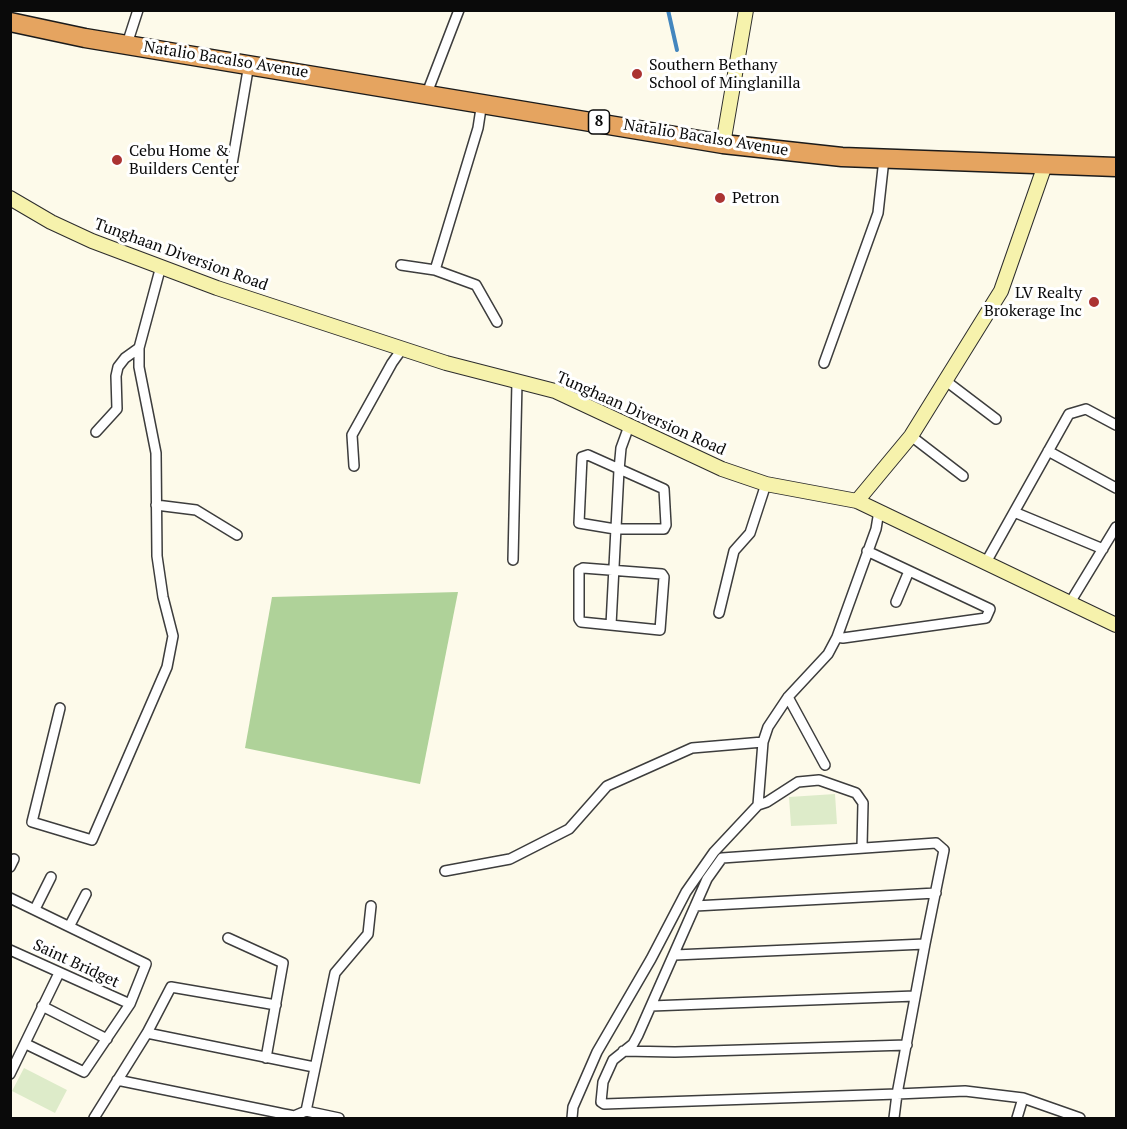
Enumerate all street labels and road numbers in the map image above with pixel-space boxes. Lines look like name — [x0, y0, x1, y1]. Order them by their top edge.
street label: Natalio Bacalso Avenue — [142, 37, 310, 83]
road number: 8 — [588, 110, 610, 134]
street label: Natalio Bacalso Avenue — [622, 115, 790, 161]
street label: Tunghaan Diversion Road — [92, 215, 270, 295]
street label: Tunghaan Diversion Road — [553, 368, 729, 460]
street label: Saint Bridget — [30, 936, 122, 992]

